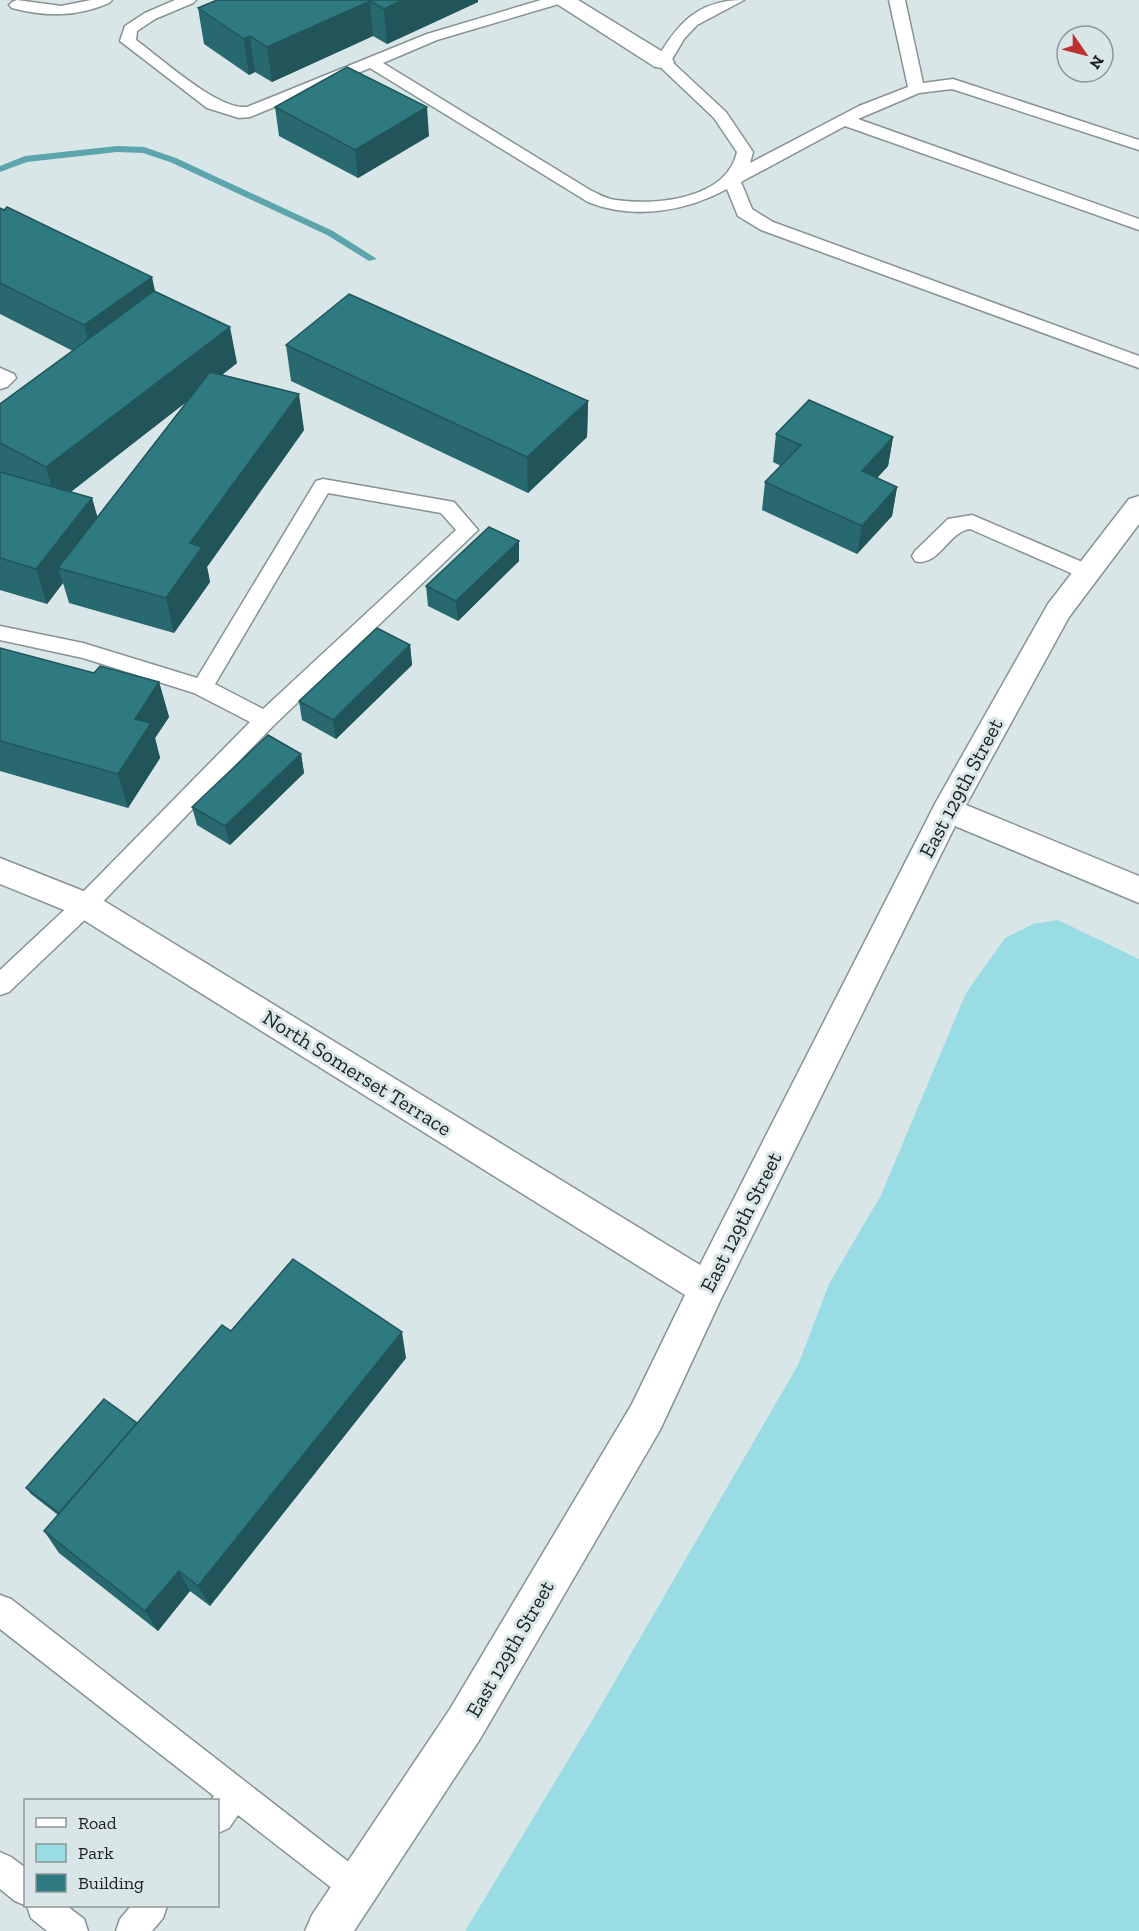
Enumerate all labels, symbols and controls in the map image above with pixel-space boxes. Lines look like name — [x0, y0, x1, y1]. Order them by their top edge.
north arrow — [1055, 24, 1115, 84]
text: N — [1086, 52, 1108, 73]
street label: East 129th Street — [913, 714, 1008, 862]
street label: North Somerset Terrace — [258, 1004, 456, 1141]
street label: East 129th Street — [695, 1147, 787, 1296]
street label: East 129th Street — [460, 1576, 559, 1722]
legend — [24, 1799, 219, 1907]
text: Road — [78, 1812, 117, 1834]
text: Park — [78, 1842, 114, 1864]
text: Building — [78, 1872, 144, 1894]

